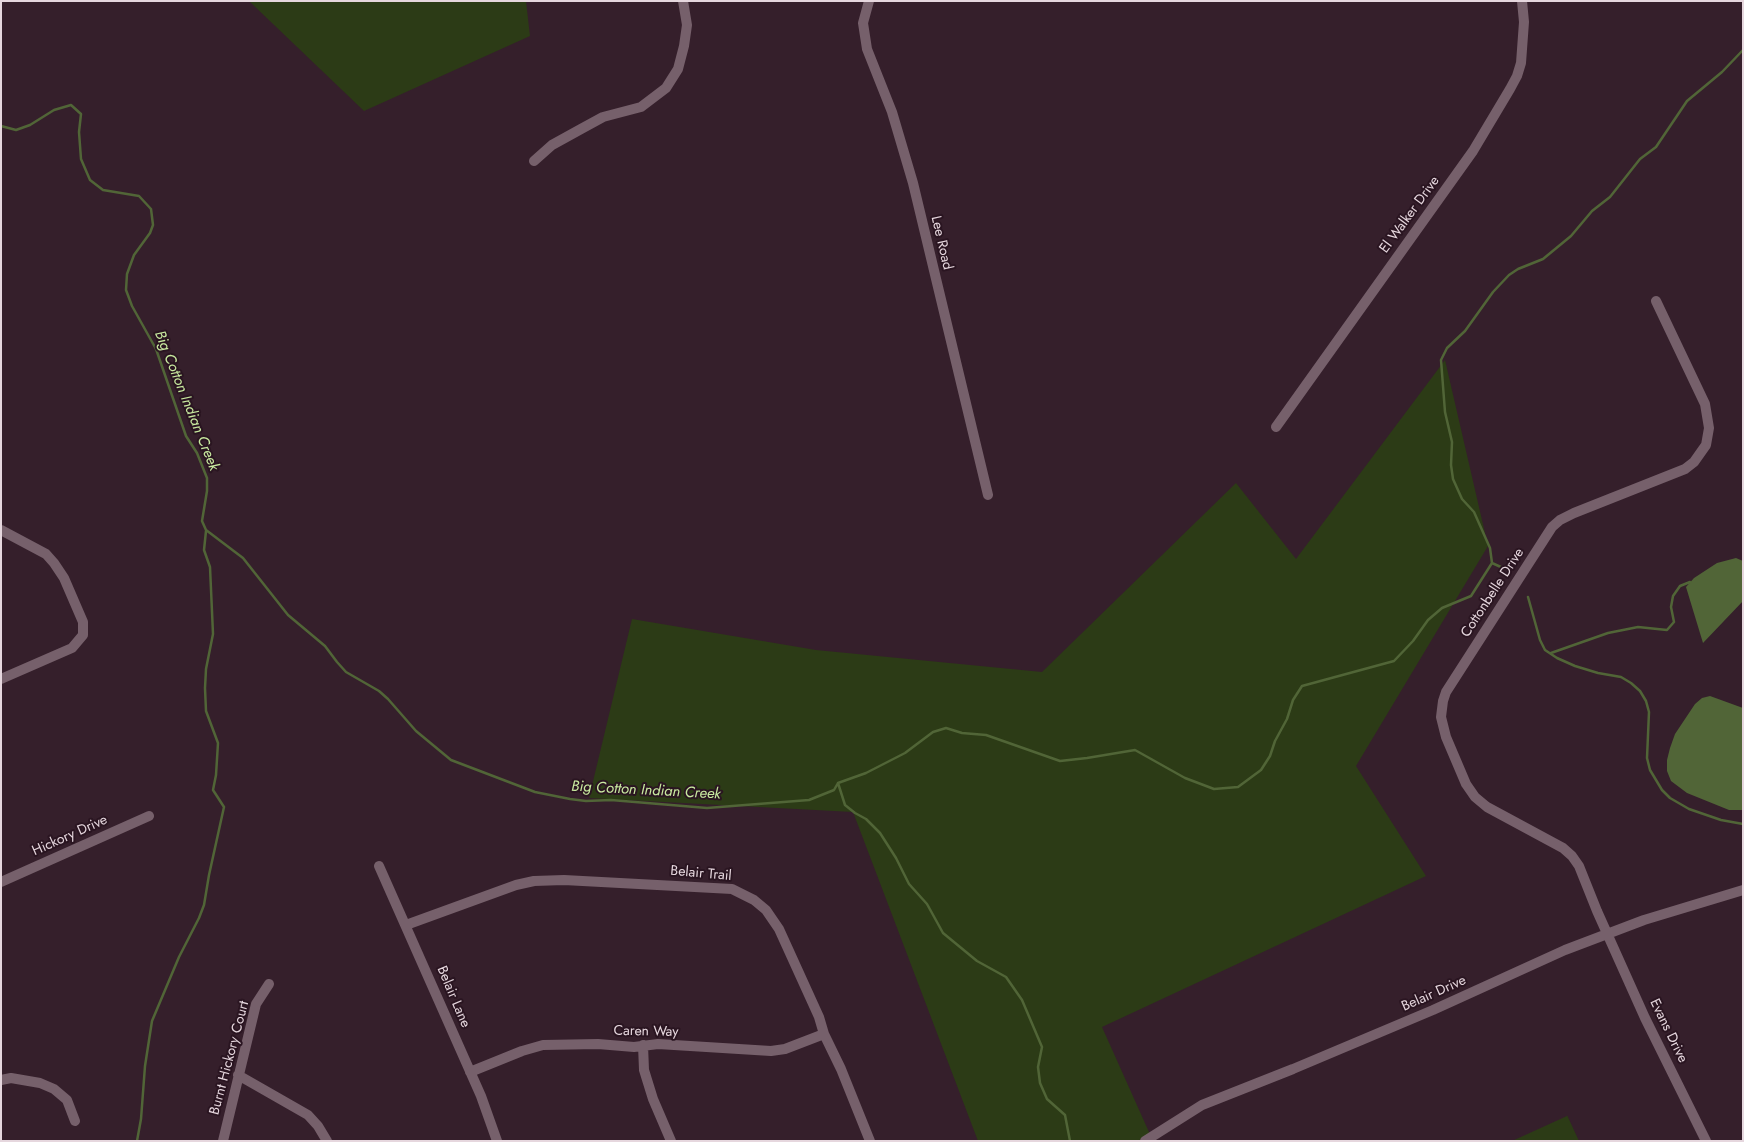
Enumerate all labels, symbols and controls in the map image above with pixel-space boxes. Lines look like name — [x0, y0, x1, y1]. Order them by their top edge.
street label: El Walker Drive — [1377, 173, 1443, 257]
street label: Lee Road — [927, 214, 955, 272]
water label: Big Cotton Indian Creek — [150, 328, 222, 474]
street label: Cottonbelle Drive — [1458, 545, 1528, 641]
water label: Big Cotton Indian Creek — [571, 778, 721, 804]
street label: Hickory Drive — [30, 812, 110, 860]
street label: Belair Trail — [670, 863, 732, 885]
street label: Belair Lane — [433, 964, 473, 1030]
street label: Belair Drive — [1399, 972, 1469, 1016]
street label: Evans Drive — [1645, 996, 1691, 1066]
street label: Burnt Hickory Court — [207, 999, 253, 1117]
street label: Caren Way — [613, 1023, 679, 1041]

